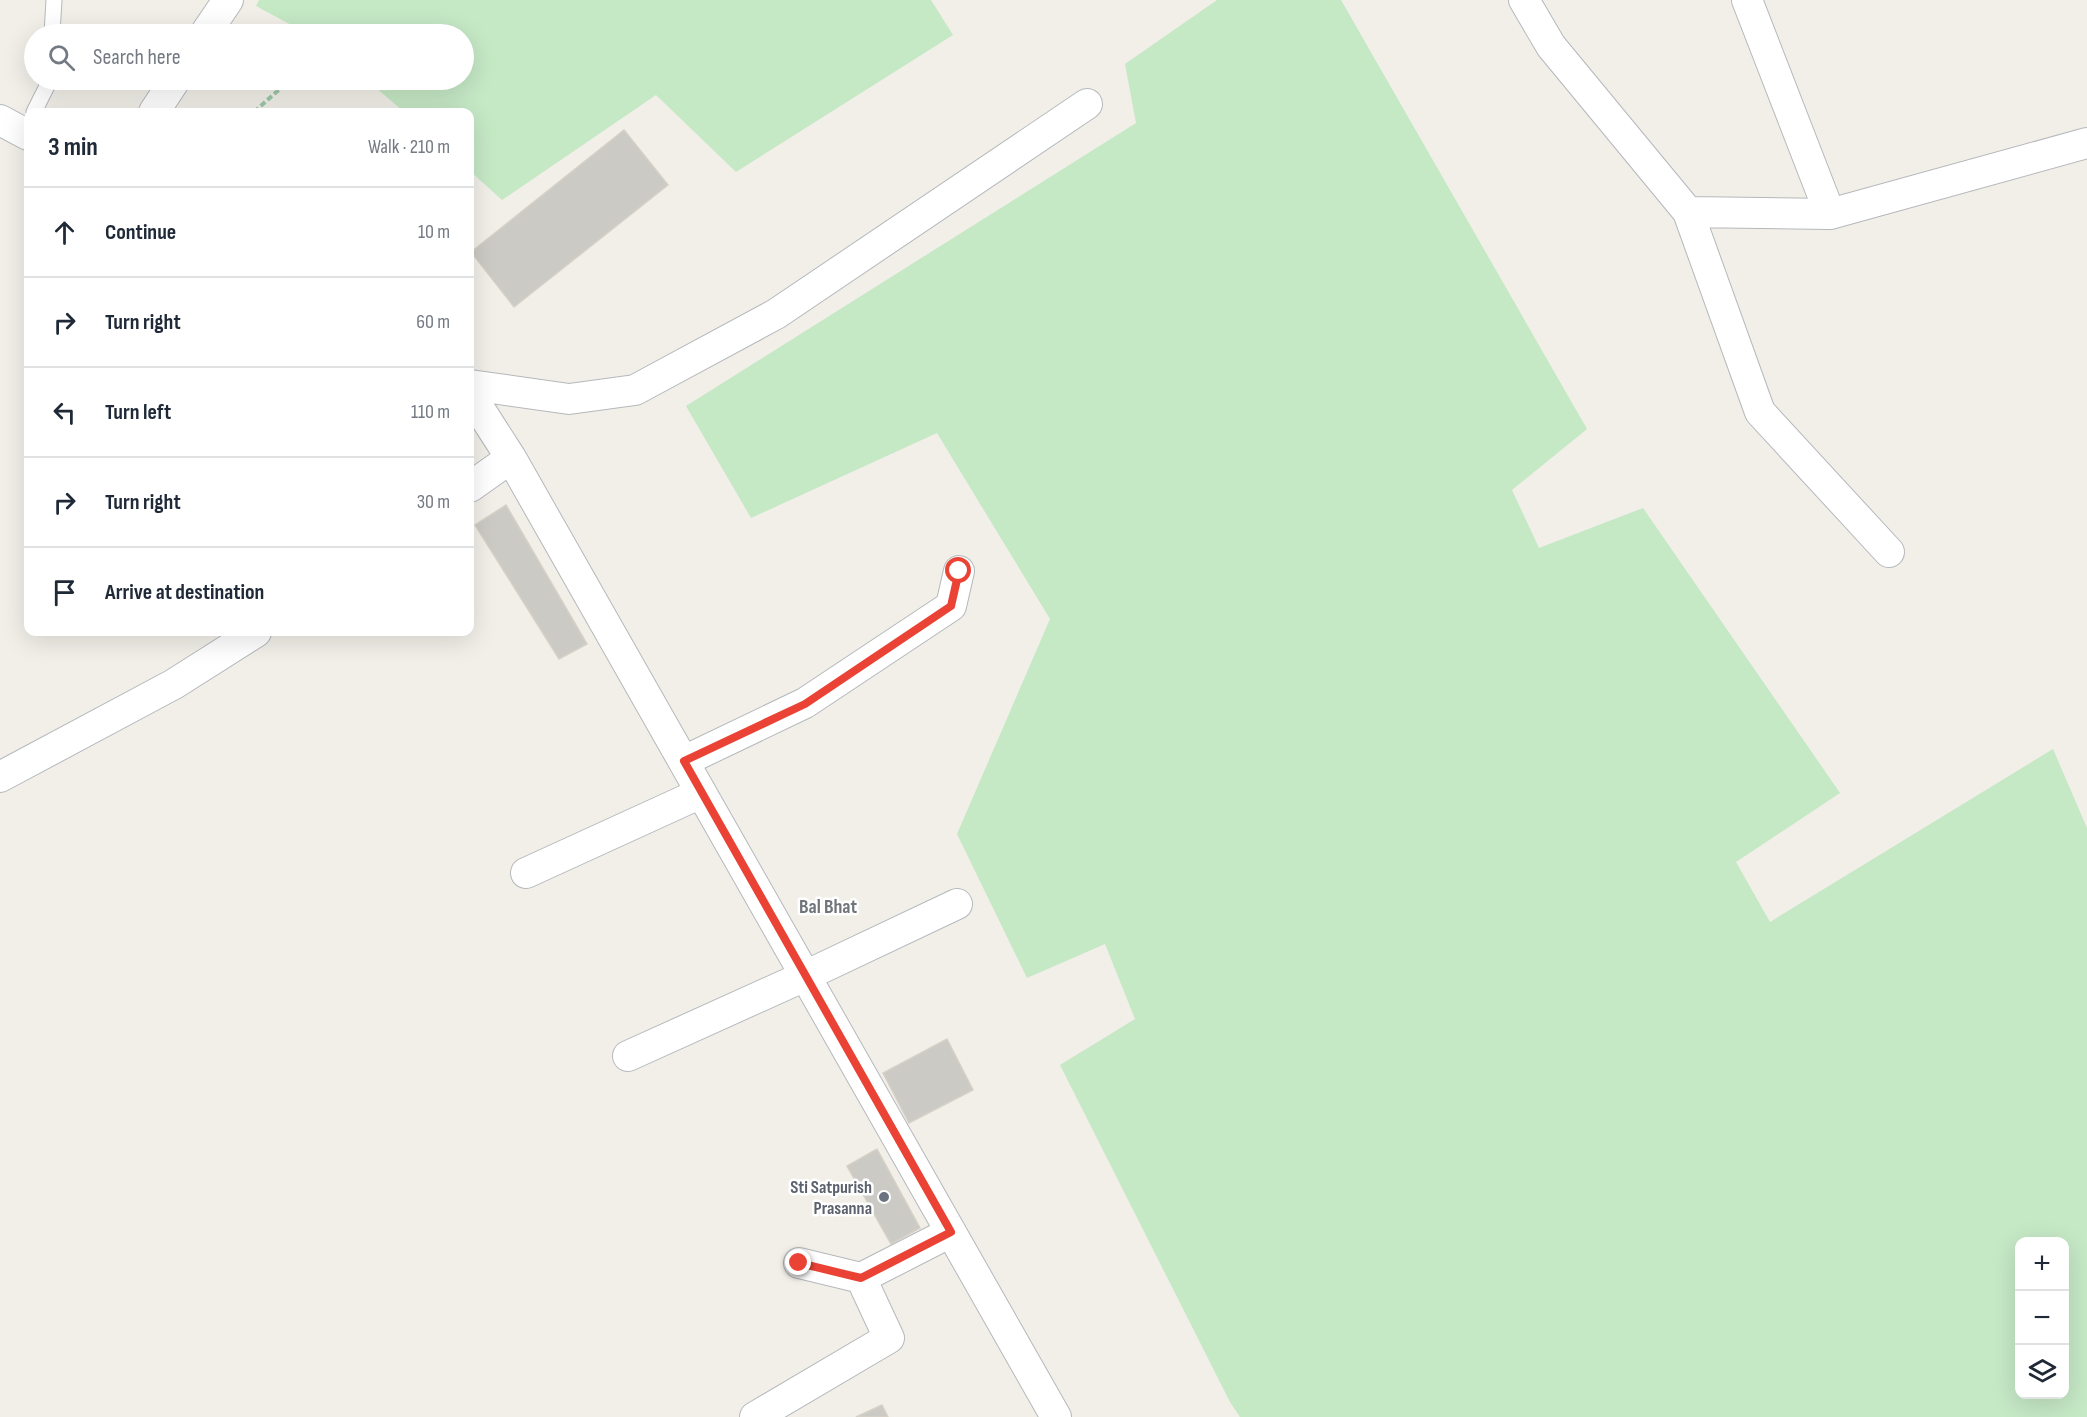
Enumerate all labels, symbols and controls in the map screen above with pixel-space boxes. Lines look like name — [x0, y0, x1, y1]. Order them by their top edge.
search box — [24, 24, 474, 90]
icon: search — [45, 41, 78, 74]
text: Search here — [93, 44, 180, 71]
text: 3 min — [48, 132, 98, 163]
text: Walk · 210 m — [368, 135, 450, 159]
icon: ahead — [48, 216, 81, 249]
text: Continue — [105, 219, 176, 246]
text: 10 m — [418, 220, 450, 244]
icon: right — [48, 306, 81, 339]
text: Turn right — [105, 309, 181, 336]
text: 60 m — [416, 310, 450, 334]
icon: left — [48, 396, 81, 429]
text: Turn left — [105, 399, 171, 426]
text: 110 m — [411, 400, 450, 424]
icon: right — [48, 486, 81, 519]
text: Turn right — [105, 489, 181, 516]
text: 30 m — [417, 490, 450, 514]
route start — [945, 557, 971, 583]
icon: arrive — [48, 576, 81, 609]
text: Arrive at destination — [105, 579, 264, 606]
district label: Bal Bhat — [799, 895, 857, 919]
place label: Sti Satpurish Prasanna — [790, 1177, 872, 1219]
marker: Sti Satpurish Prasanna — [877, 1190, 891, 1204]
map controls — [2015, 1237, 2069, 1399]
button: + — [2015, 1237, 2069, 1291]
route end — [785, 1249, 811, 1275]
button: − — [2015, 1291, 2069, 1345]
button: layers — [2015, 1345, 2069, 1399]

